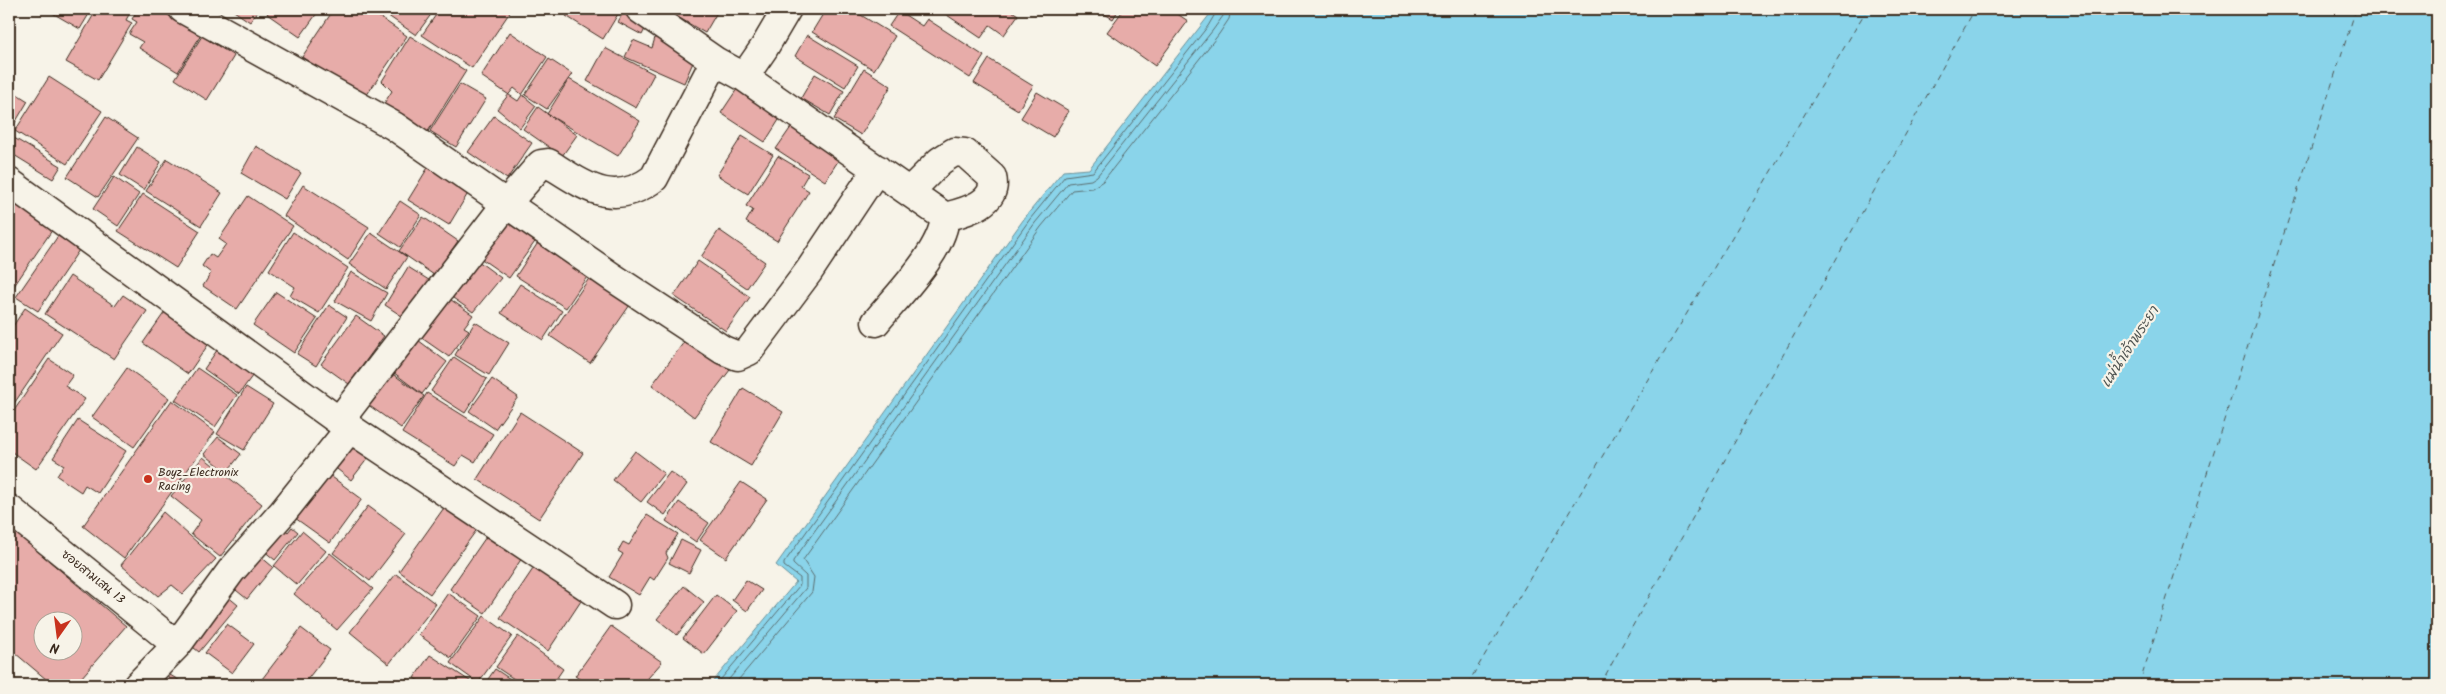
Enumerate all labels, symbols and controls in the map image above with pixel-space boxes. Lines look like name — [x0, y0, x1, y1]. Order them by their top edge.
water label: แม่น้ำเจ้าพระยา — [2093, 300, 2165, 392]
place label: Boyz_Electronix Racing — [158, 463, 239, 496]
marker: Boyz_Electronix Racing — [142, 473, 154, 485]
street label: ซอยสามเสน 13 — [57, 545, 129, 609]
north arrow — [32, 612, 82, 662]
text: N — [48, 636, 62, 659]

